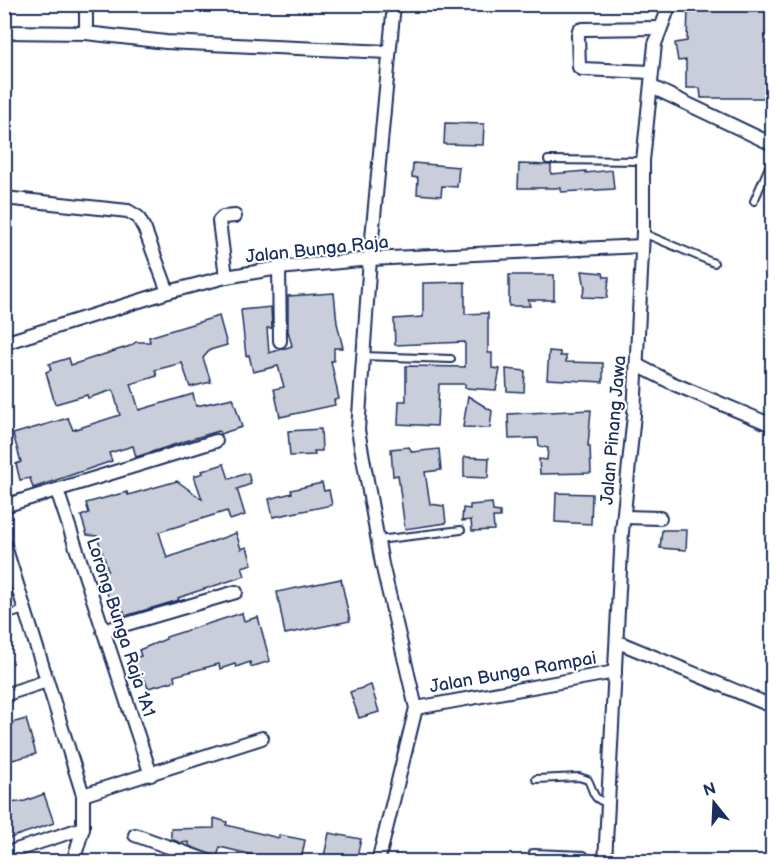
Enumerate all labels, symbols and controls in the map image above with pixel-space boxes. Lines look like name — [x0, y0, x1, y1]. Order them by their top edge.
street label: Jalan Bunga Raja — [244, 232, 390, 267]
street label: Jalan Pinang Jawa — [597, 354, 630, 506]
street label: Lorong Bunga Raja 1A1 — [82, 535, 159, 719]
street label: Jalan Bunga Rampai — [428, 647, 598, 698]
north arrow — [684, 773, 744, 833]
text: N — [701, 779, 718, 801]

